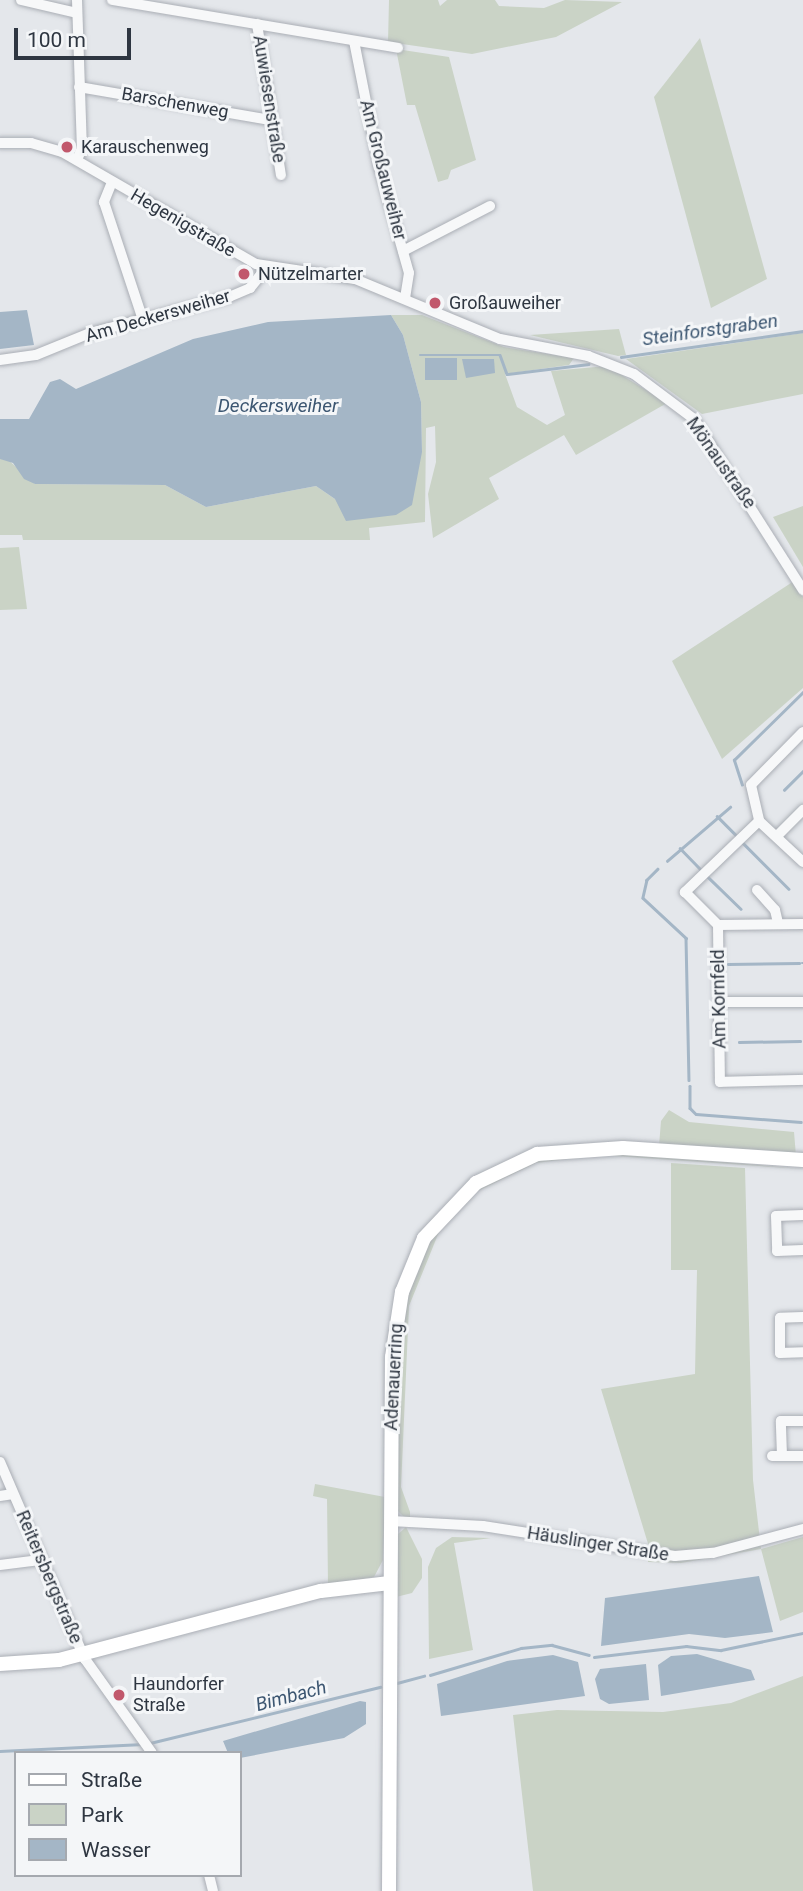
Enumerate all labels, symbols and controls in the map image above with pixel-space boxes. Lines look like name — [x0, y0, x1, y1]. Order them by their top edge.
scale bar — [18, 14, 135, 58]
text: 100 m — [27, 28, 86, 52]
street label: Auwiesenstraße — [248, 34, 290, 164]
street label: Barschenweg — [120, 83, 230, 123]
street label: Am Großauweiher — [355, 98, 411, 242]
place label: Karauschenweg — [81, 136, 209, 158]
marker: Karauschenweg — [59, 139, 75, 155]
street label: Hegenigstraße — [127, 184, 239, 262]
place label: Nützelmarter — [258, 263, 363, 285]
marker: Nützelmarter — [236, 266, 252, 282]
street label: Am Deckersweiher — [83, 285, 233, 347]
place label: Großauweiher — [449, 292, 561, 314]
marker: Großauweiher — [427, 295, 443, 311]
water label: Steinforstgraben — [641, 309, 779, 351]
water label: Deckersweiher — [218, 395, 338, 417]
street label: Mönaustraße — [682, 413, 760, 513]
street label: Am Kornfeld — [707, 949, 731, 1049]
street label: Adenauerring — [380, 1323, 408, 1431]
street label: Reitersbergstraße — [11, 1507, 87, 1647]
street label: Häuslinger Straße — [526, 1522, 670, 1566]
place label: Haundorfer Straße — [133, 1674, 224, 1716]
water label: Bimbach — [253, 1676, 329, 1716]
marker: Haundorfer Straße — [111, 1687, 127, 1703]
legend — [14, 1751, 242, 1877]
text: Straße — [81, 1768, 142, 1792]
text: Park — [81, 1803, 123, 1827]
text: Wasser — [81, 1838, 151, 1862]

